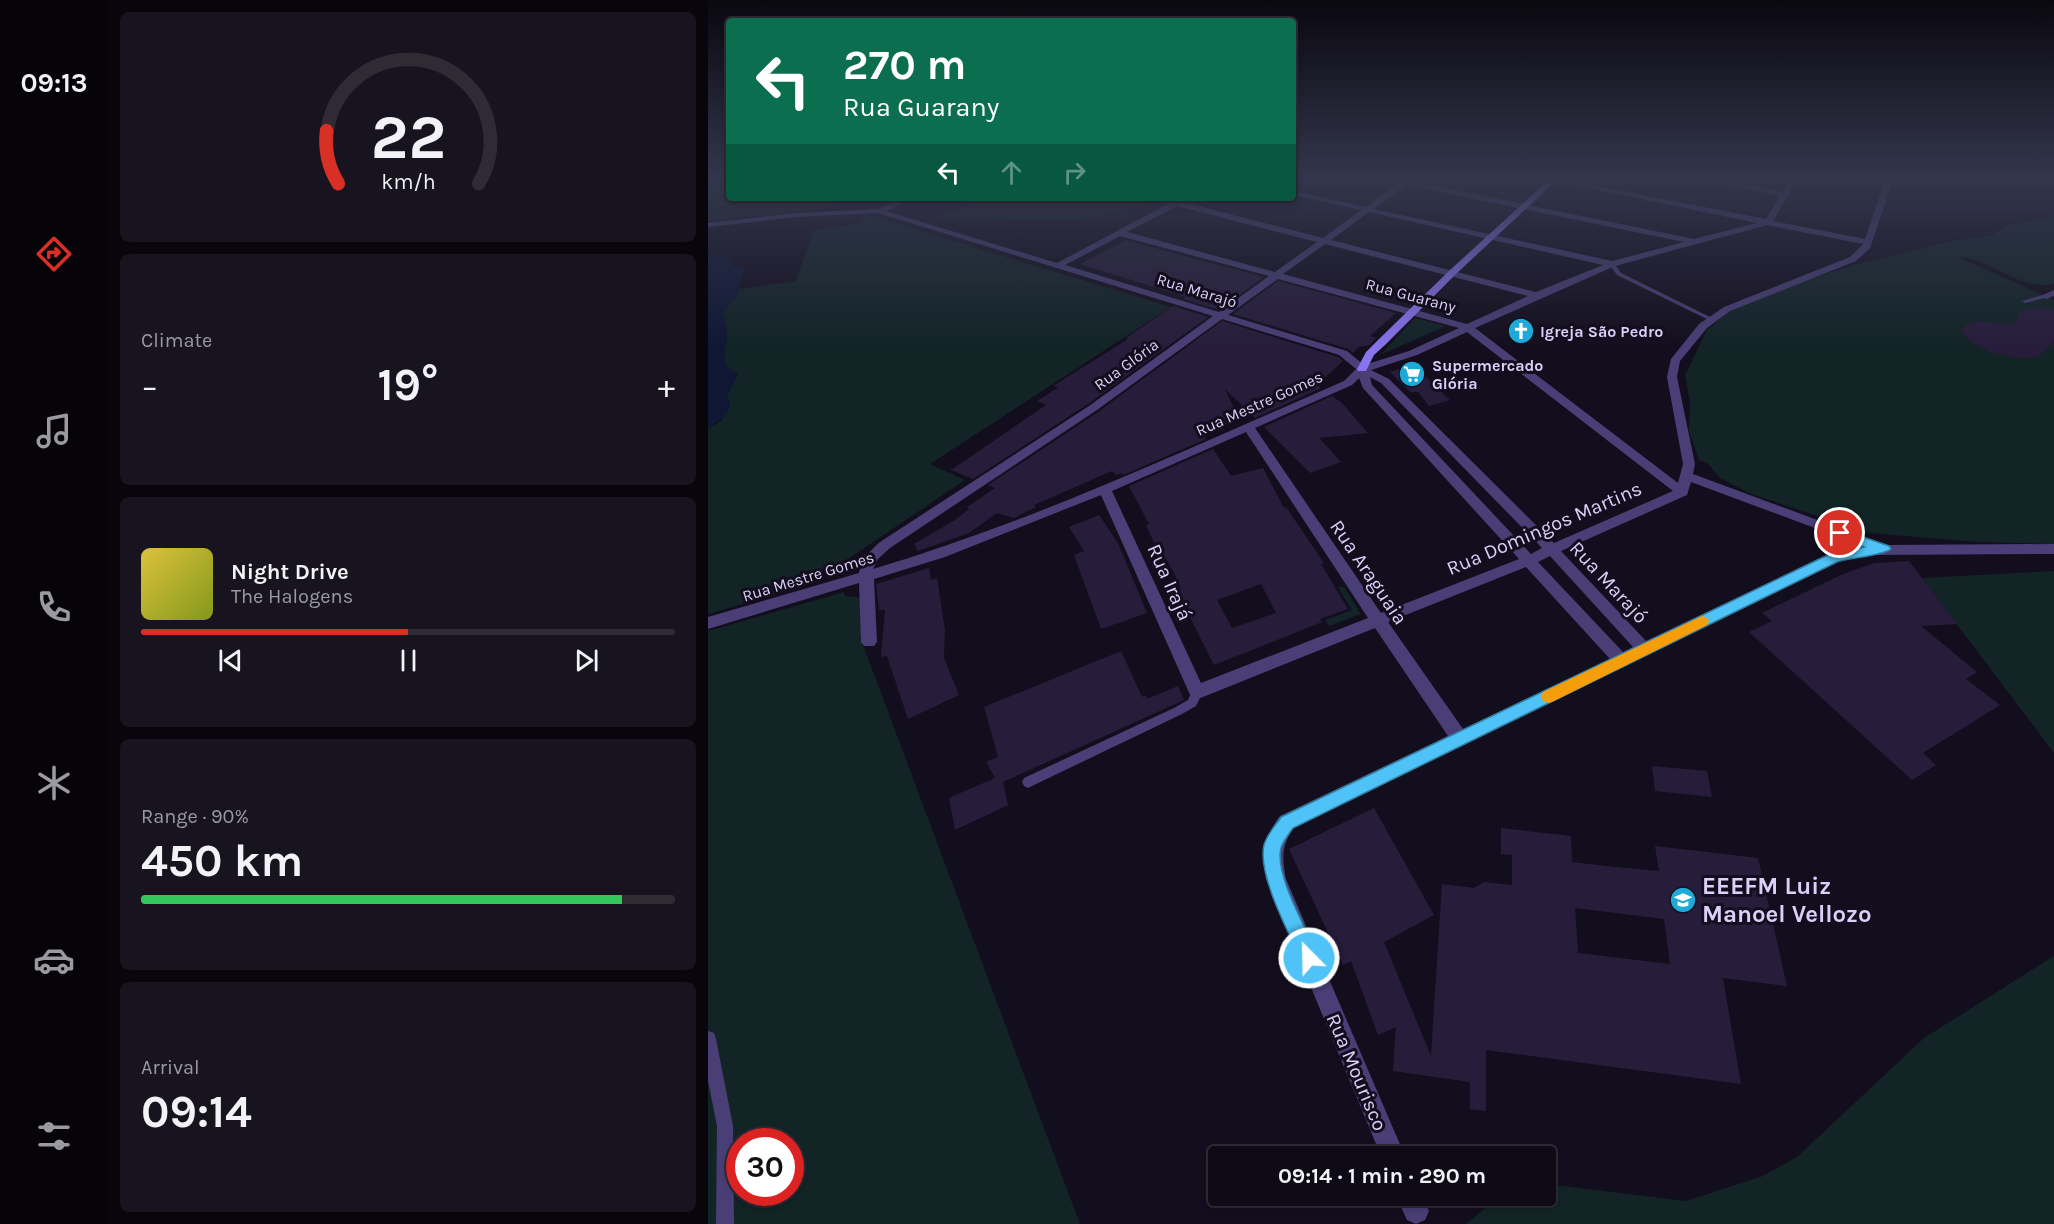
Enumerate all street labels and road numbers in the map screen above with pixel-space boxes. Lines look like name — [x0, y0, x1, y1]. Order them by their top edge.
street label: Rua Marajó — [1154, 269, 1239, 312]
street label: Rua Guarany — [1364, 274, 1459, 317]
street label: Rua Glória — [1090, 335, 1162, 394]
street label: Rua Mestre Gomes — [1193, 367, 1326, 440]
street label: Rua Domingos Martins — [1443, 477, 1645, 580]
street label: Rua Araguaia — [1325, 516, 1412, 629]
street label: Rua Marajó — [1565, 537, 1652, 628]
street label: Rua Irajá — [1143, 540, 1197, 624]
street label: Rua Mestre Gomes — [740, 547, 876, 606]
street label: Rua Mourisco — [1322, 1010, 1392, 1134]

